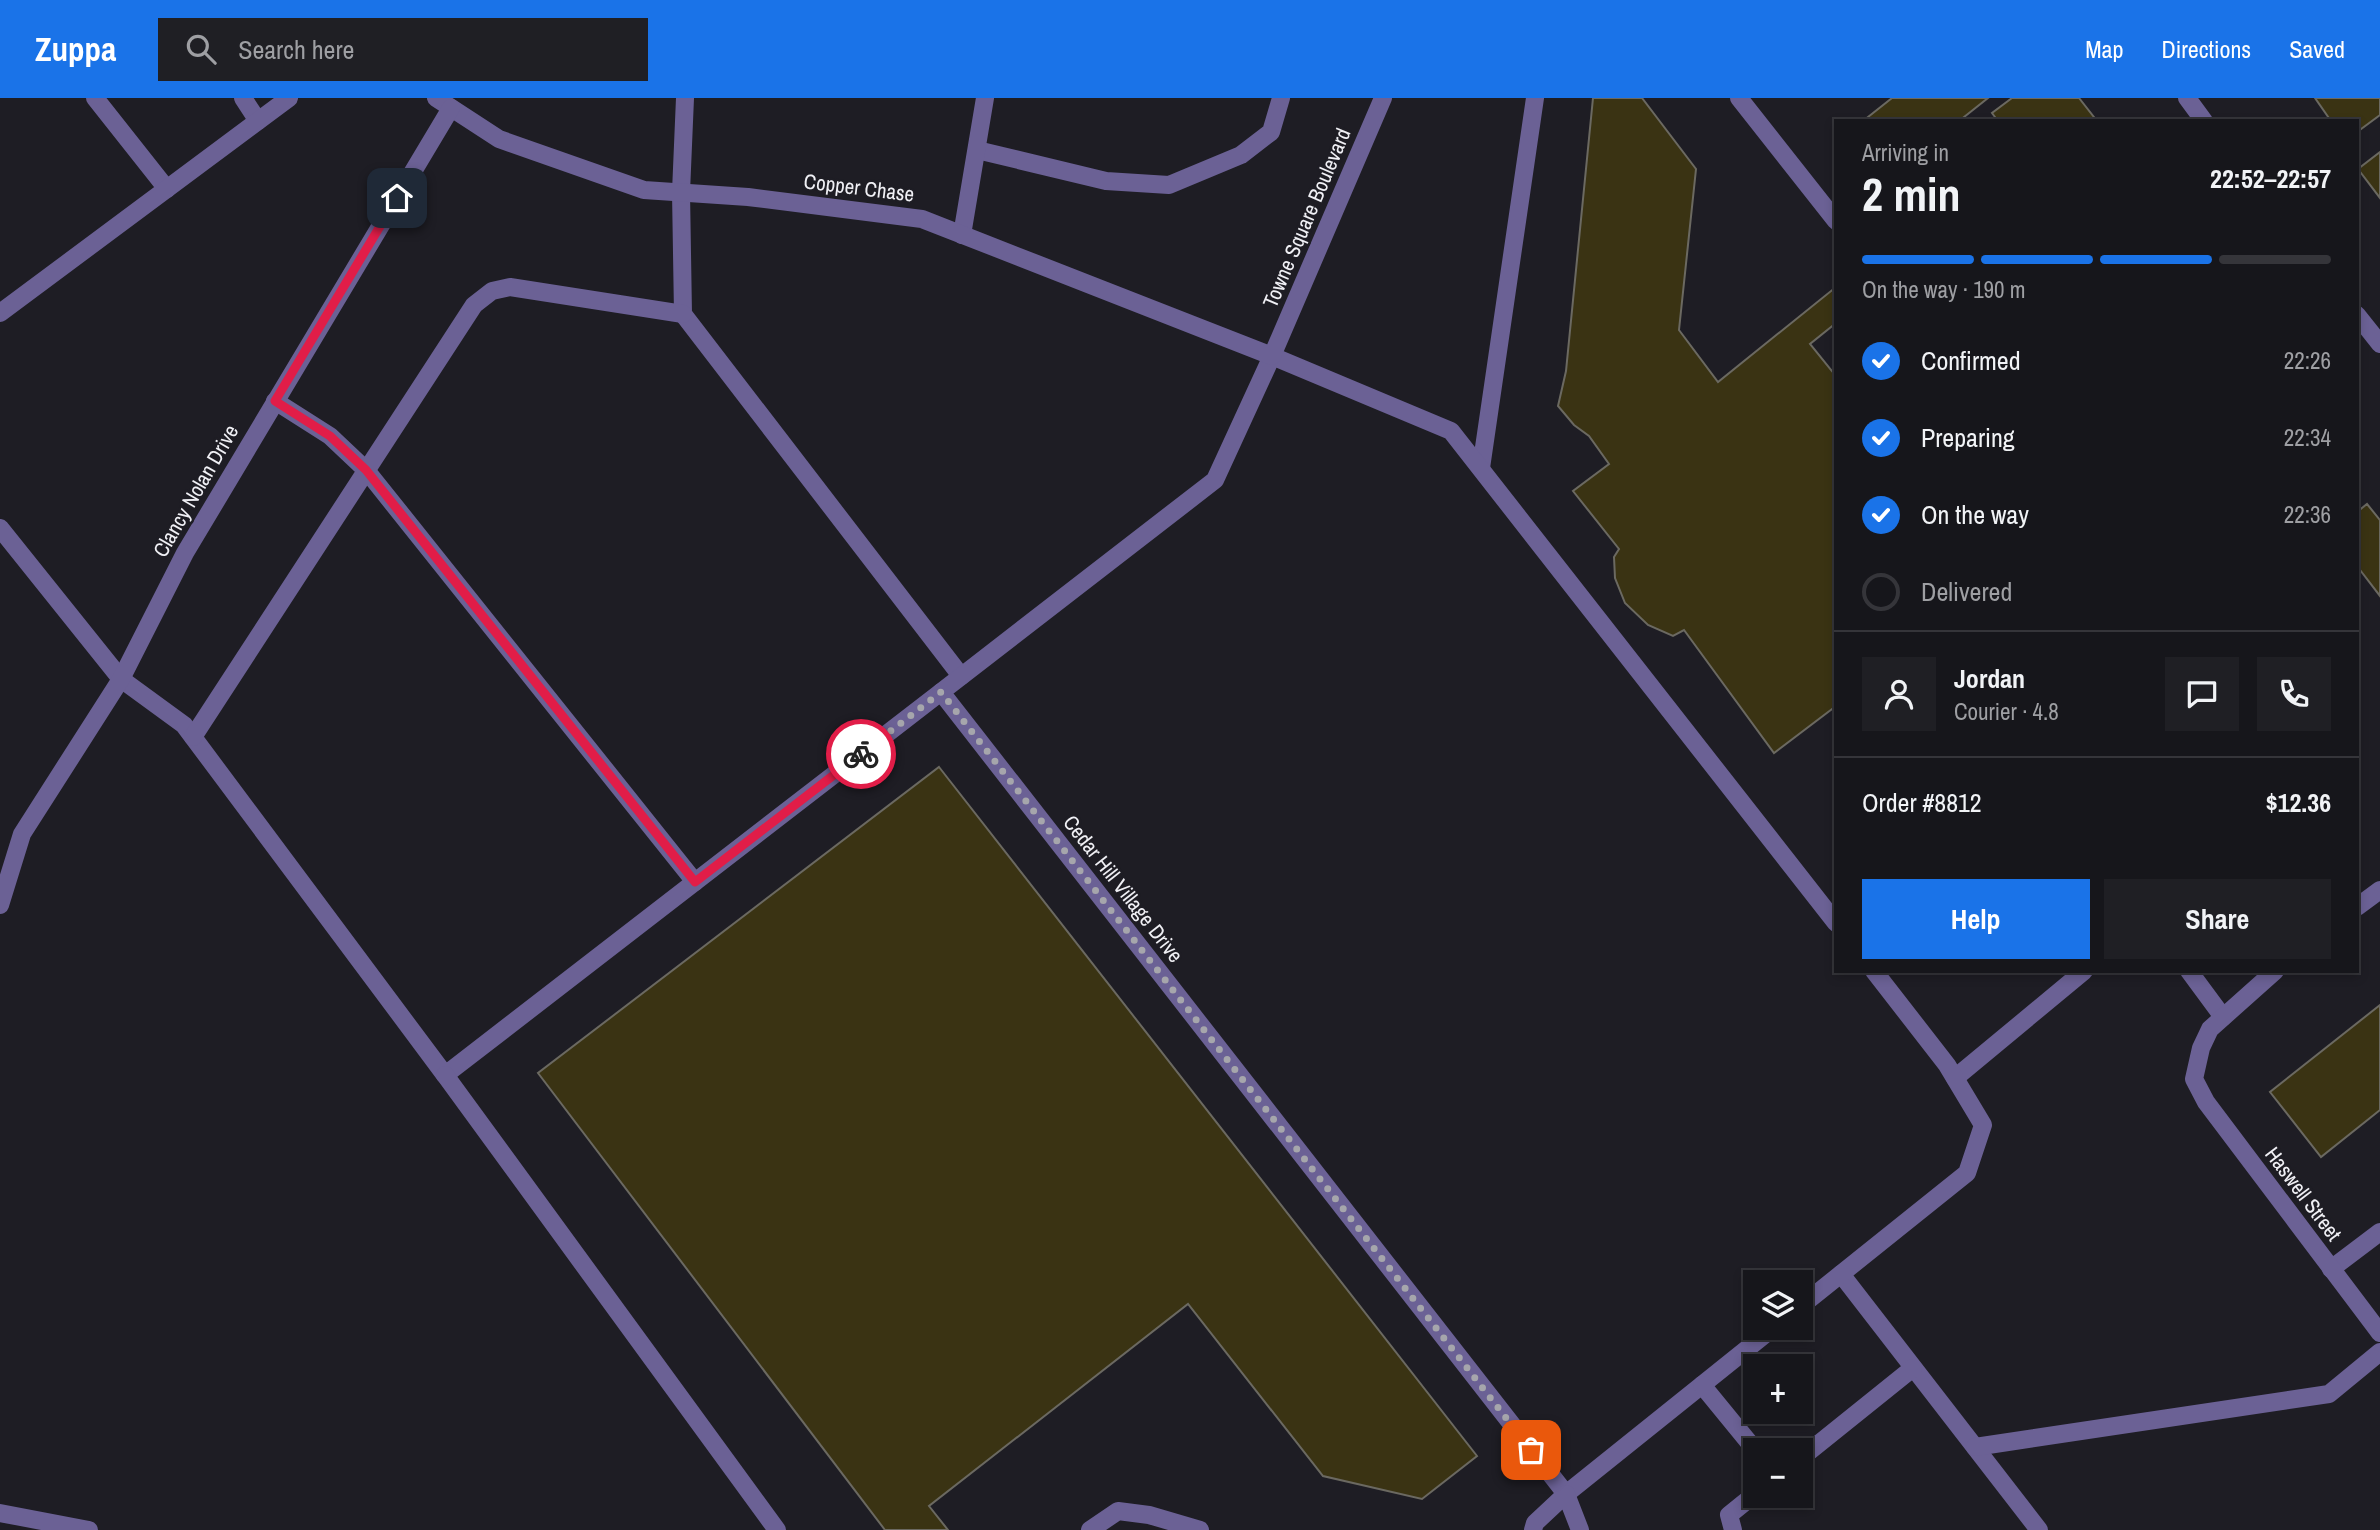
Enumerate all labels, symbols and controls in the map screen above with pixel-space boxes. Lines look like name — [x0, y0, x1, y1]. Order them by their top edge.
search box — [158, 18, 648, 81]
text: Zuppa — [35, 27, 116, 71]
icon: search — [182, 30, 220, 68]
text: Search here — [238, 32, 354, 67]
text: Map — [2085, 33, 2123, 65]
text: Directions — [2161, 33, 2251, 65]
text: Saved — [2289, 33, 2345, 65]
street label: Towne Square Boulevard — [1256, 124, 1357, 312]
text: Arriving in — [1862, 137, 1949, 168]
text: 22:52–22:57 — [2210, 161, 2331, 196]
text: 2 min — [1862, 163, 1961, 225]
street label: Copper Chase — [802, 166, 916, 209]
pin — [367, 168, 427, 228]
icon: home — [378, 179, 416, 217]
text: On the way · 190 m — [1862, 274, 2026, 305]
icon: check — [1862, 342, 1900, 380]
text: Confirmed — [1921, 343, 2021, 378]
text: 22:26 — [2284, 345, 2331, 376]
street label: Clancy Nolan Drive — [146, 419, 245, 562]
icon: check — [1862, 419, 1900, 457]
text: Preparing — [1921, 420, 2015, 455]
text: 22:34 — [2284, 422, 2331, 453]
icon: check — [1862, 496, 1900, 534]
text: On the way — [1921, 497, 2029, 532]
text: 22:36 — [2284, 499, 2331, 530]
text: Delivered — [1921, 574, 2012, 609]
button: person — [1862, 657, 1936, 731]
button: chat — [2165, 657, 2239, 731]
button: phone — [2257, 657, 2331, 731]
text: Jordan — [1954, 661, 2025, 696]
text: Courier · 4.8 — [1954, 696, 2059, 727]
courier — [826, 719, 896, 789]
icon: bike — [842, 735, 880, 773]
text: Order #8812 — [1862, 785, 1982, 820]
text: $12.36 — [2266, 785, 2331, 820]
street label: Cedar Hill Village Drive — [1057, 809, 1190, 968]
button: Help — [1862, 879, 2090, 959]
button: Share — [2104, 879, 2331, 959]
street label: Haswell Street — [2258, 1141, 2349, 1247]
map controls — [1743, 1270, 1813, 1508]
button: layers — [1743, 1270, 1813, 1340]
button: + — [1743, 1354, 1813, 1424]
pin — [1501, 1420, 1561, 1480]
icon: bag — [1512, 1431, 1550, 1469]
button: − — [1743, 1438, 1813, 1508]

